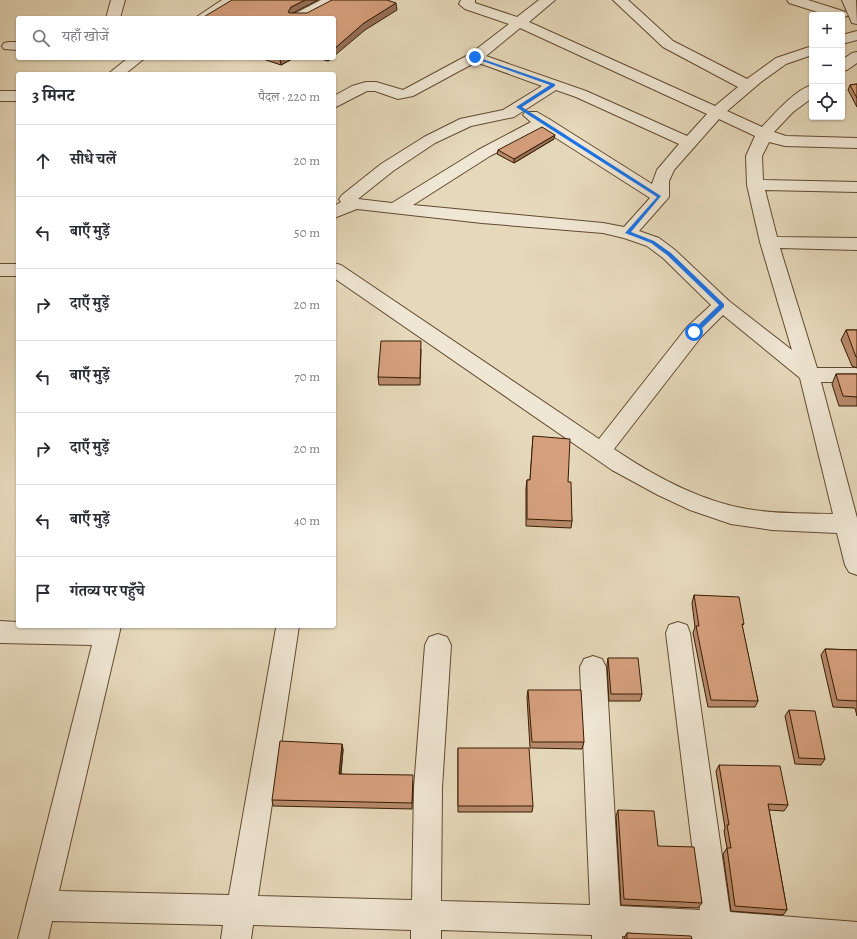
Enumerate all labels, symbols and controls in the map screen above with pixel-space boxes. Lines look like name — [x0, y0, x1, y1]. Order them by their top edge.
map controls — [809, 12, 845, 120]
button: + — [809, 12, 845, 48]
search box — [16, 16, 336, 60]
text: यहाँ खोजें — [62, 26, 109, 46]
icon: search — [30, 27, 52, 49]
route end — [466, 48, 484, 66]
button: − — [809, 48, 845, 84]
text: 3 मिनट — [32, 84, 74, 107]
button: locate — [809, 84, 845, 120]
text: पैदल · 220 m — [258, 88, 320, 105]
text: सीधे चलें — [70, 149, 116, 169]
icon: ahead — [32, 150, 54, 172]
text: 20 m — [294, 152, 320, 169]
text: बाएँ मुड़ें — [70, 221, 110, 241]
icon: left — [32, 222, 54, 244]
text: 50 m — [294, 224, 320, 241]
text: दाएँ मुड़ें — [70, 293, 109, 313]
icon: right — [32, 294, 54, 316]
text: 20 m — [294, 296, 320, 313]
route start — [685, 323, 703, 341]
text: बाएँ मुड़ें — [70, 365, 110, 385]
icon: left — [32, 366, 54, 388]
text: 70 m — [294, 368, 320, 385]
text: दाएँ मुड़ें — [70, 437, 109, 457]
icon: right — [32, 438, 54, 460]
text: 20 m — [294, 440, 320, 457]
text: बाएँ मुड़ें — [70, 509, 110, 529]
icon: left — [32, 510, 54, 532]
text: 40 m — [294, 512, 320, 529]
text: गंतव्य पर पहुँचे — [70, 581, 145, 601]
icon: arrive — [32, 582, 54, 604]

